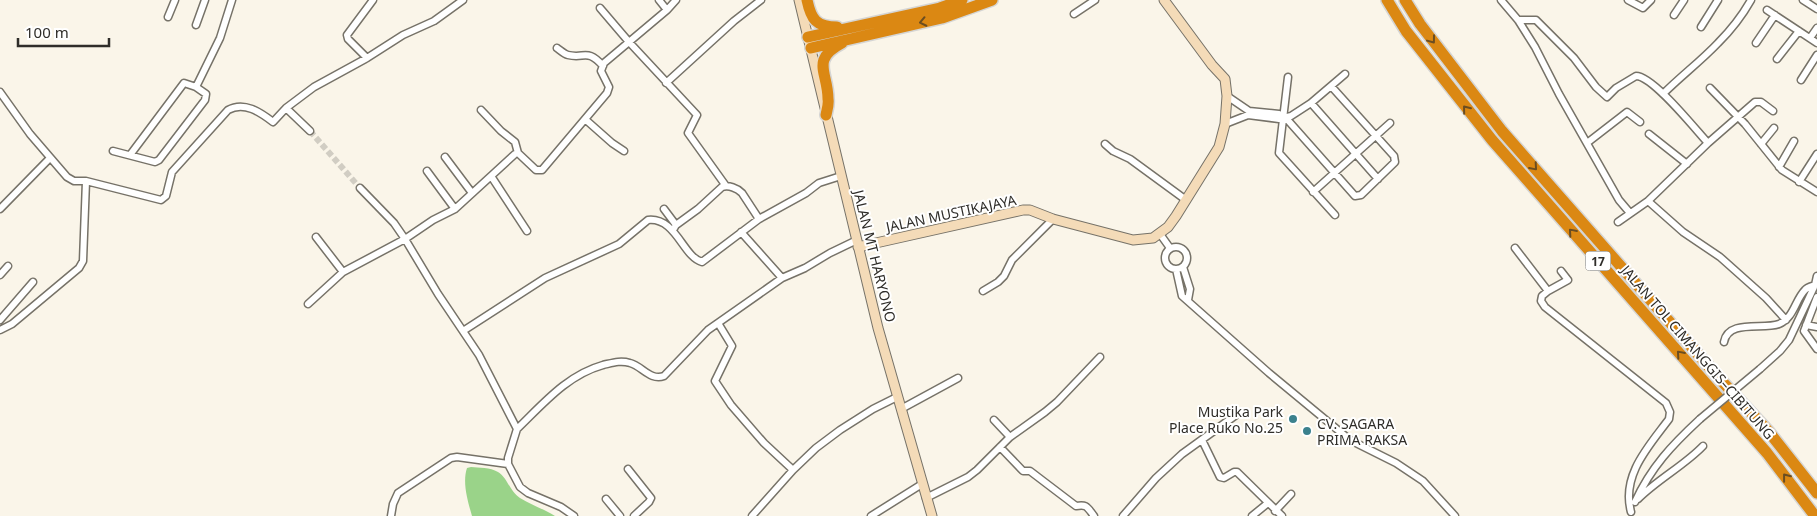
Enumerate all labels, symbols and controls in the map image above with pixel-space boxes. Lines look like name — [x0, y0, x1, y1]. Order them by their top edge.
scale bar — [18, 15, 109, 47]
one-way arrow — [919, 16, 928, 27]
text: 100 m — [25, 22, 69, 42]
one-way arrow — [1426, 34, 1435, 44]
one-way arrow — [1463, 105, 1472, 114]
one-way arrow — [1528, 161, 1537, 170]
street label: JALAN MT HARYONO — [849, 186, 901, 324]
street label: JALAN MUSTIKAJAYA — [882, 190, 1018, 237]
one-way arrow — [1569, 228, 1578, 237]
road number: 17 — [1586, 252, 1610, 270]
street label: JALAN TOL CIMANGGIS–CIBITUNG — [1616, 259, 1779, 443]
one-way arrow — [1676, 350, 1685, 359]
place label: Mustika Park Place Ruko No.25 — [1169, 402, 1284, 437]
marker: Mustika Park Place Ruko No.25 — [1287, 413, 1299, 425]
place label: CV. SAGARA PRIMA RAKSA — [1317, 414, 1407, 449]
marker: CV. SAGARA PRIMA RAKSA — [1301, 425, 1313, 437]
one-way arrow — [1783, 474, 1791, 483]

